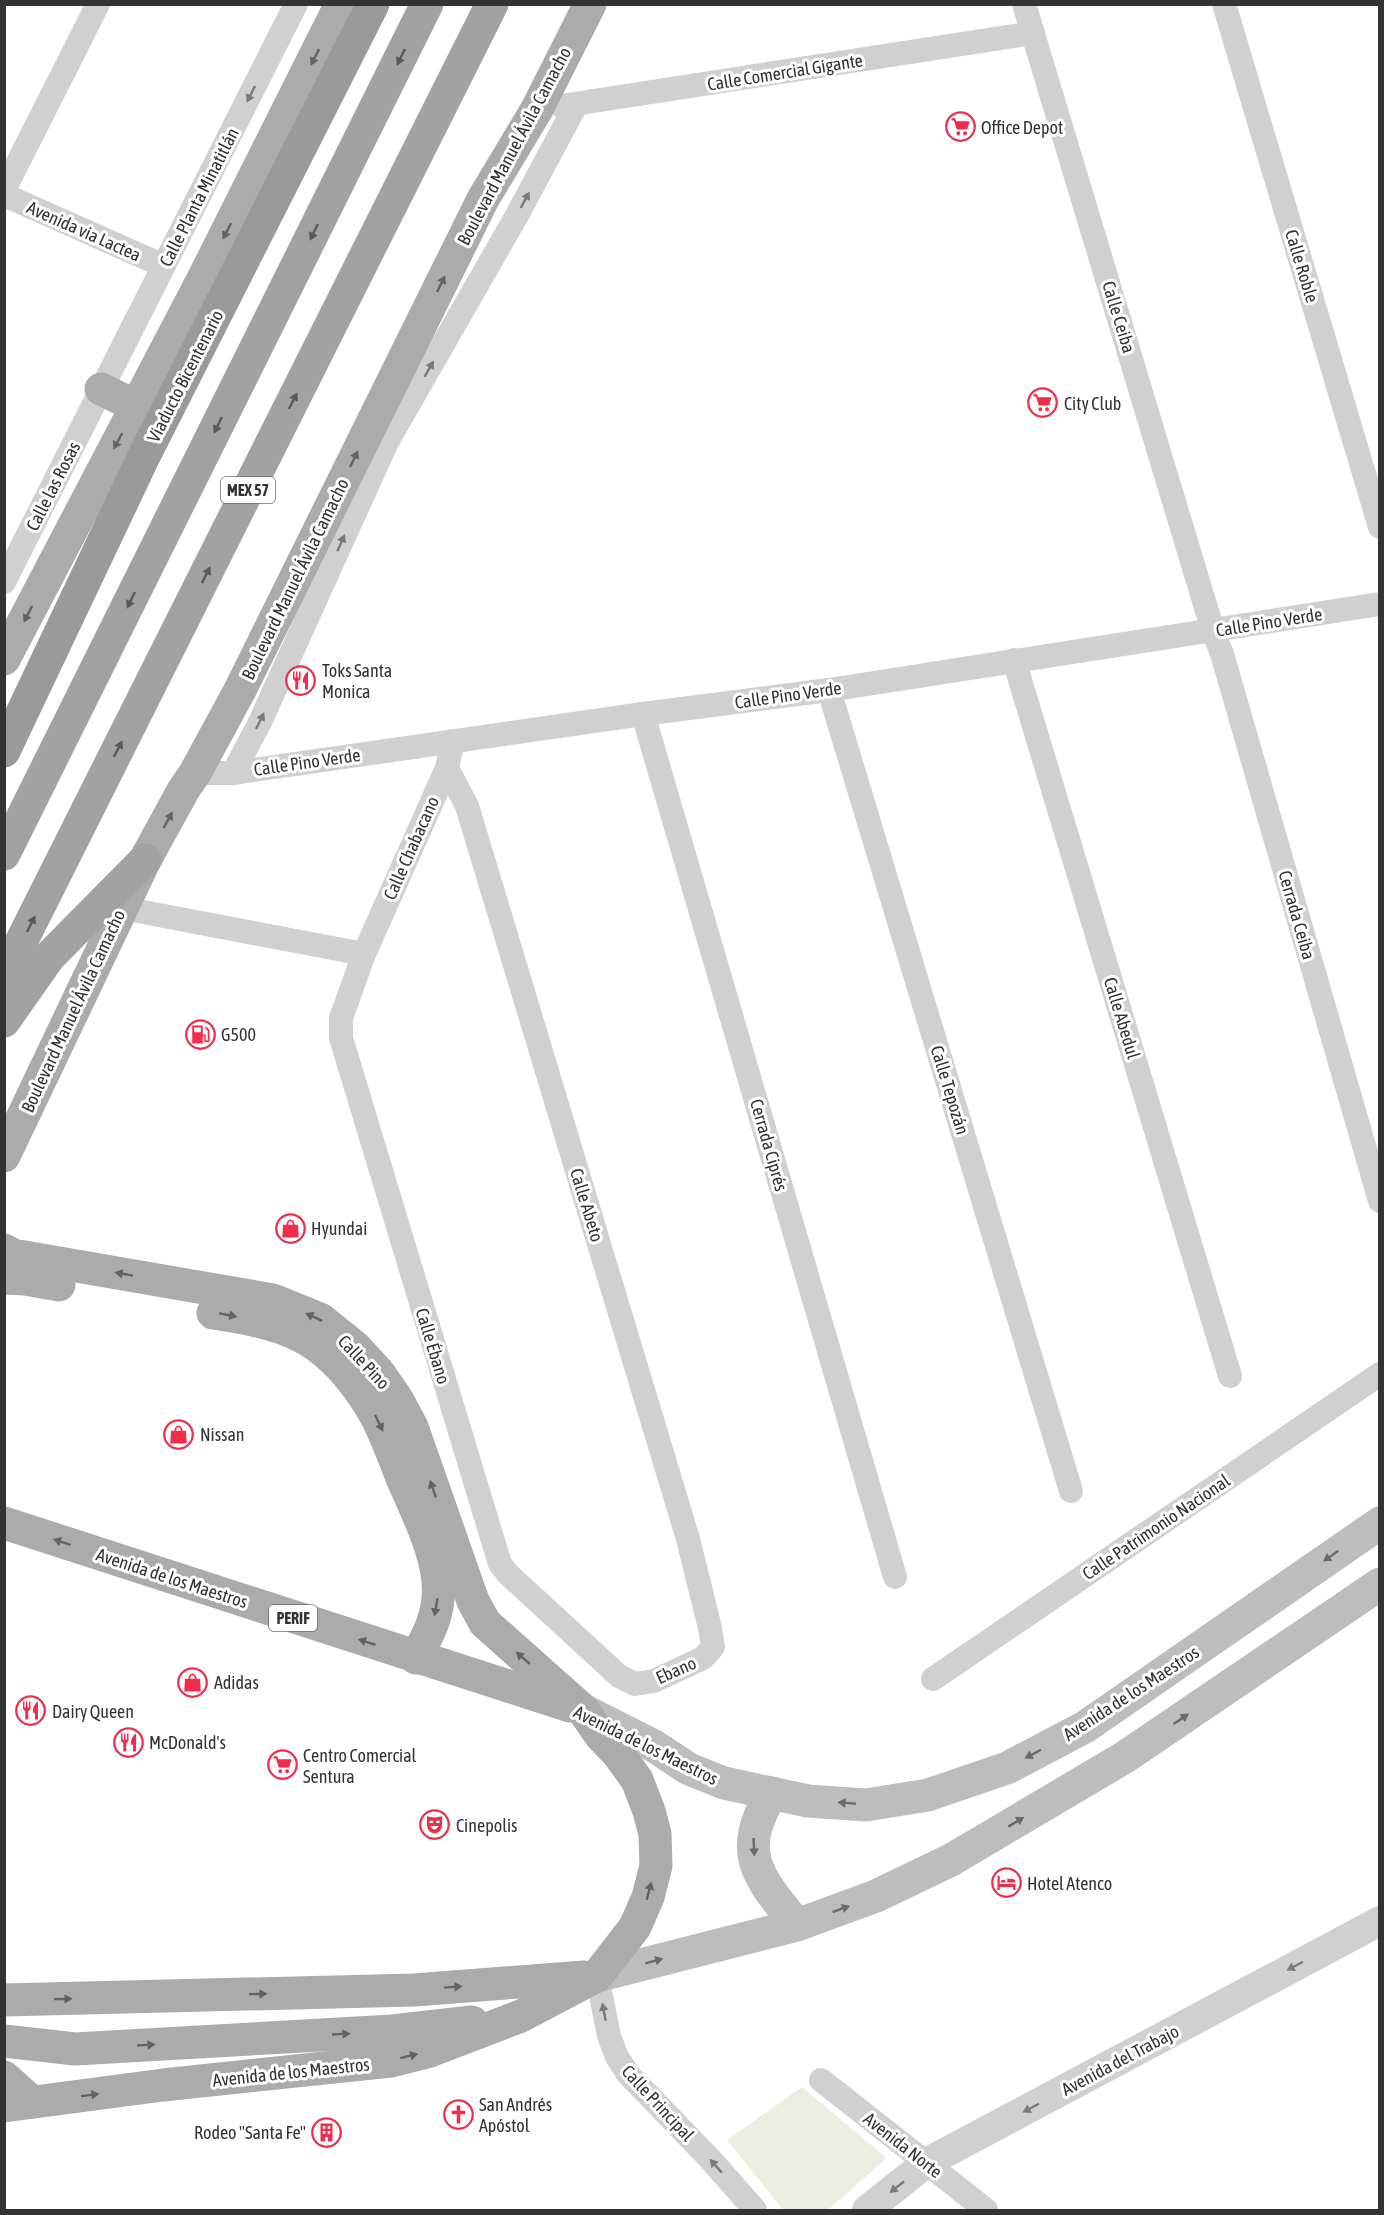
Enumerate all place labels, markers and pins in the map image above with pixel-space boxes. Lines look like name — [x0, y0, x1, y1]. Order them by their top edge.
supermarket icon: Office Depot — [944, 111, 976, 143]
place label: Office Depot — [981, 117, 1063, 138]
supermarket icon: City Club — [1027, 387, 1059, 419]
place label: City Club — [1064, 393, 1121, 414]
place label: Toks Santa Monica — [322, 660, 392, 702]
restaurant icon: Toks Santa Monica — [285, 664, 317, 696]
fuel station icon: G500 — [184, 1018, 216, 1050]
place label: G500 — [221, 1024, 256, 1045]
shop icon: Hyundai — [274, 1212, 306, 1244]
place label: Hyundai — [311, 1218, 367, 1239]
shop icon: Nissan — [163, 1418, 195, 1450]
place label: Nissan — [200, 1424, 245, 1445]
shop icon: Adidas — [177, 1666, 209, 1698]
place label: Adidas — [214, 1672, 259, 1693]
restaurant icon: Dairy Queen — [15, 1695, 47, 1727]
place label: Dairy Queen — [52, 1701, 134, 1722]
restaurant icon: McDonald's — [112, 1726, 144, 1758]
place label: McDonald's — [149, 1732, 226, 1753]
place label: Centro Comercial Sentura — [303, 1745, 417, 1787]
supermarket icon: Centro Comercial Sentura — [266, 1749, 298, 1781]
theatre icon: Cinepolis — [419, 1809, 451, 1841]
place label: Cinepolis — [456, 1815, 517, 1836]
hotel icon: Hotel Atenco — [990, 1867, 1022, 1899]
place label: Hotel Atenco — [1027, 1873, 1112, 1894]
place label: San Andrés Apóstol — [479, 2094, 552, 2136]
church icon: San Andrés Apóstol — [442, 2098, 474, 2130]
building icon: Rodeo "Santa Fe" — [311, 2116, 343, 2148]
place label: Rodeo "Santa Fe" — [194, 2122, 306, 2143]

